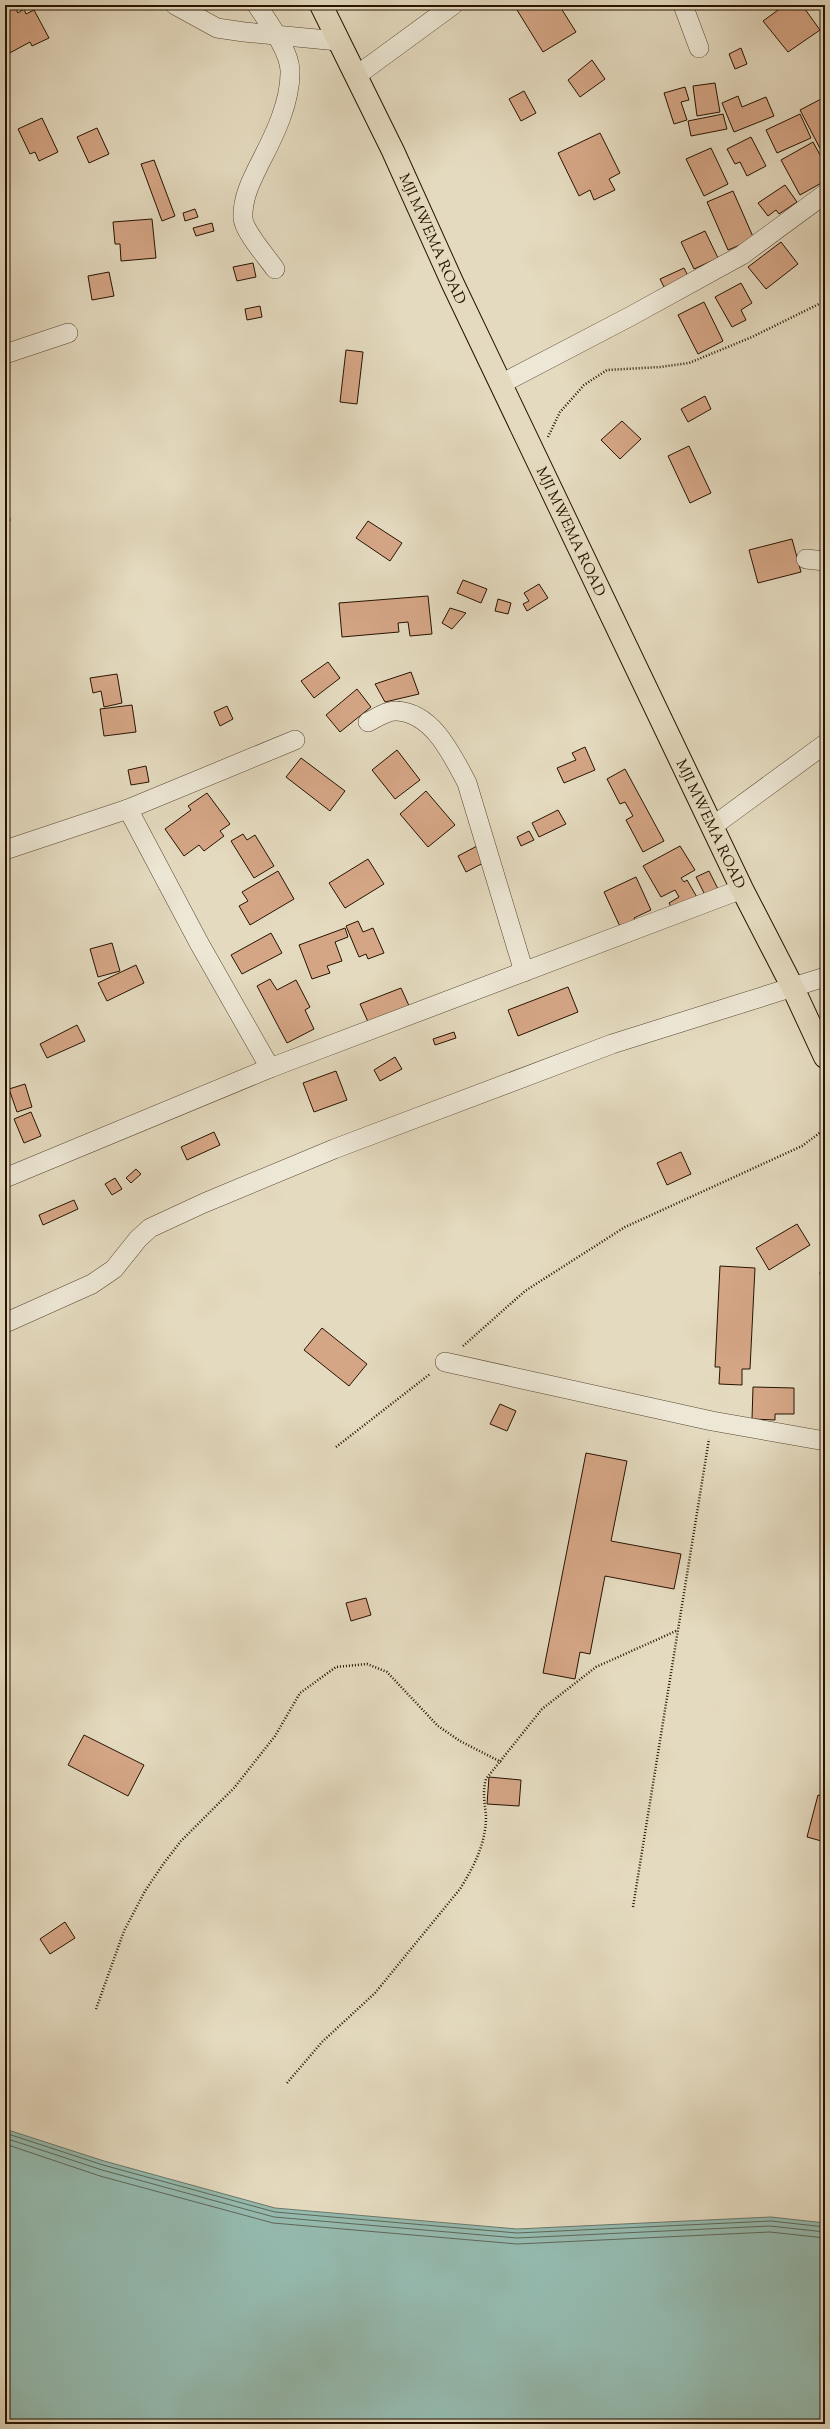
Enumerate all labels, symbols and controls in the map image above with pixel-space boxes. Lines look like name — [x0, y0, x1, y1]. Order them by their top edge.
street label: MJI MWEMA ROAD — [393, 171, 470, 308]
street label: MJI MWEMA ROAD — [530, 464, 610, 601]
street label: MJI MWEMA ROAD — [670, 756, 750, 893]

